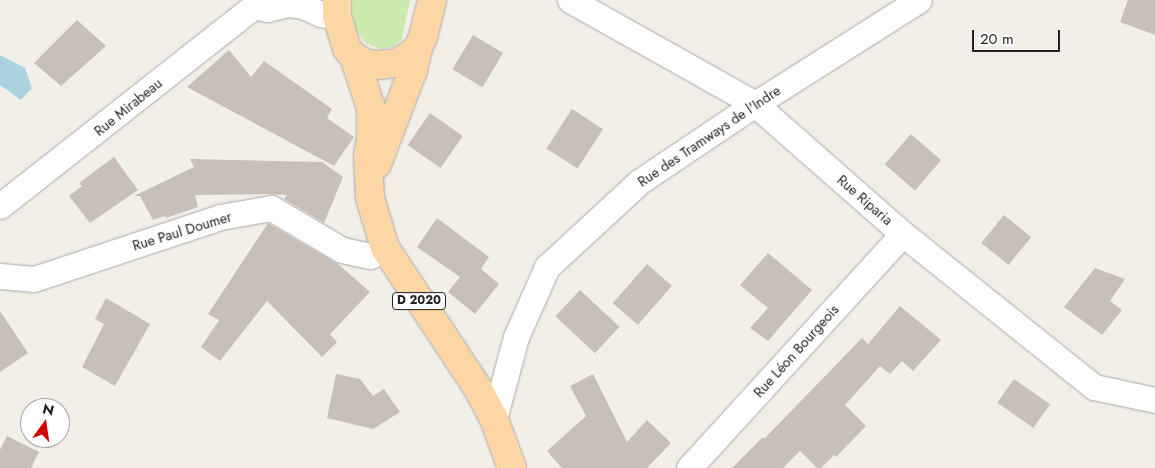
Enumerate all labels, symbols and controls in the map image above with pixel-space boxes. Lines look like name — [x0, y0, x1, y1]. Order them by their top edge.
scale bar — [975, 20, 1062, 52]
text: 20 m — [980, 28, 1014, 50]
street label: Rue Mirabeau — [91, 75, 165, 139]
street label: Rue des Tramways de l'Indre — [634, 82, 784, 190]
street label: Rue Riparia — [834, 171, 896, 229]
street label: Rue Paul Doumer — [130, 208, 234, 254]
road number: D 2020 — [392, 292, 446, 310]
street label: Rue Léon Bourgeois — [750, 301, 842, 401]
north arrow — [20, 398, 70, 448]
text: N — [41, 398, 56, 420]

